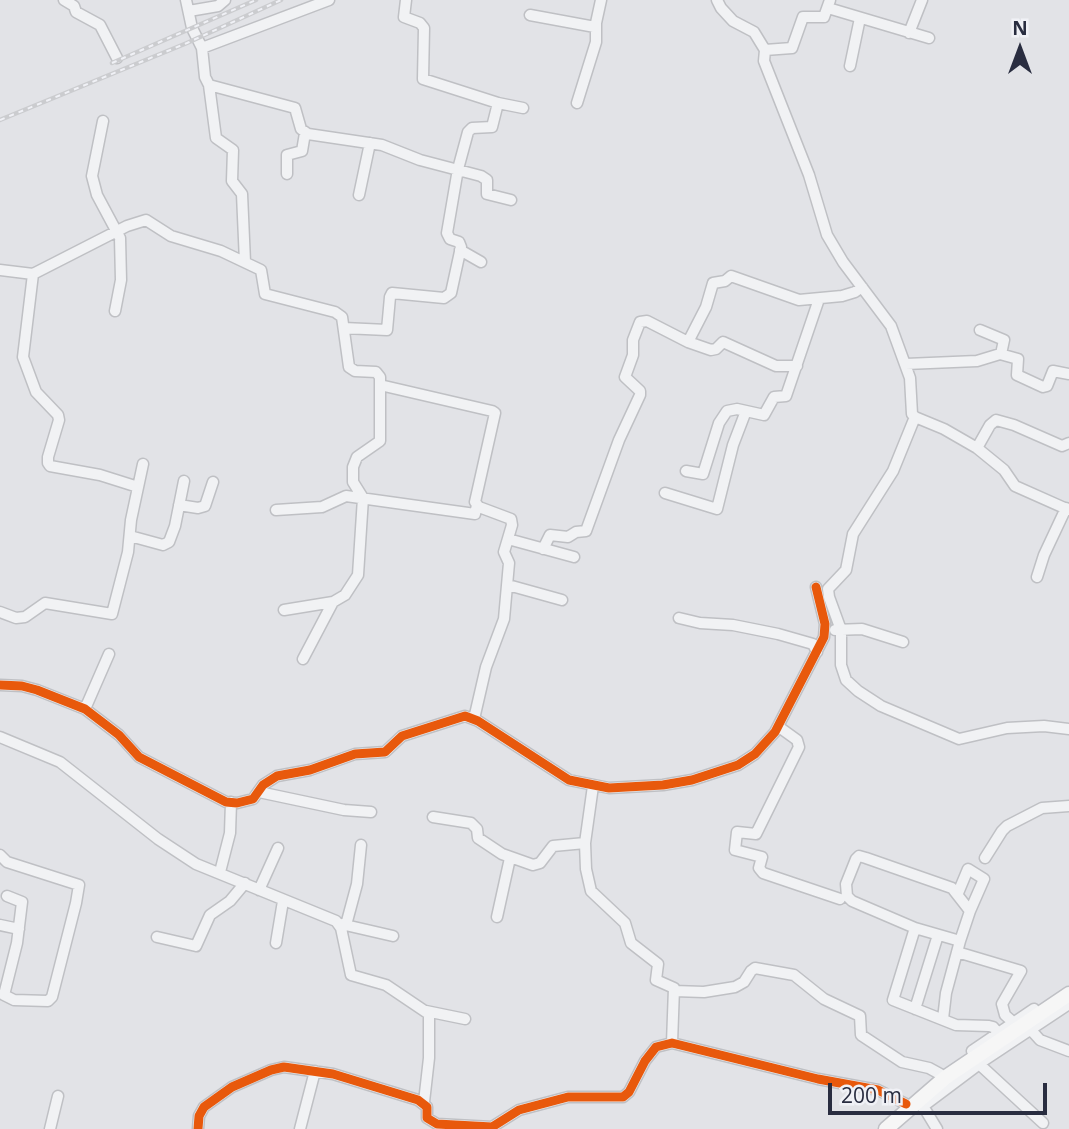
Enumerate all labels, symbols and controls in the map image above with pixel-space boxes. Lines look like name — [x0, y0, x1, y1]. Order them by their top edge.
north arrow — [985, 14, 1055, 84]
text: N — [1012, 15, 1028, 41]
scale bar — [831, 1070, 1050, 1114]
text: 200 m — [841, 1081, 902, 1109]

